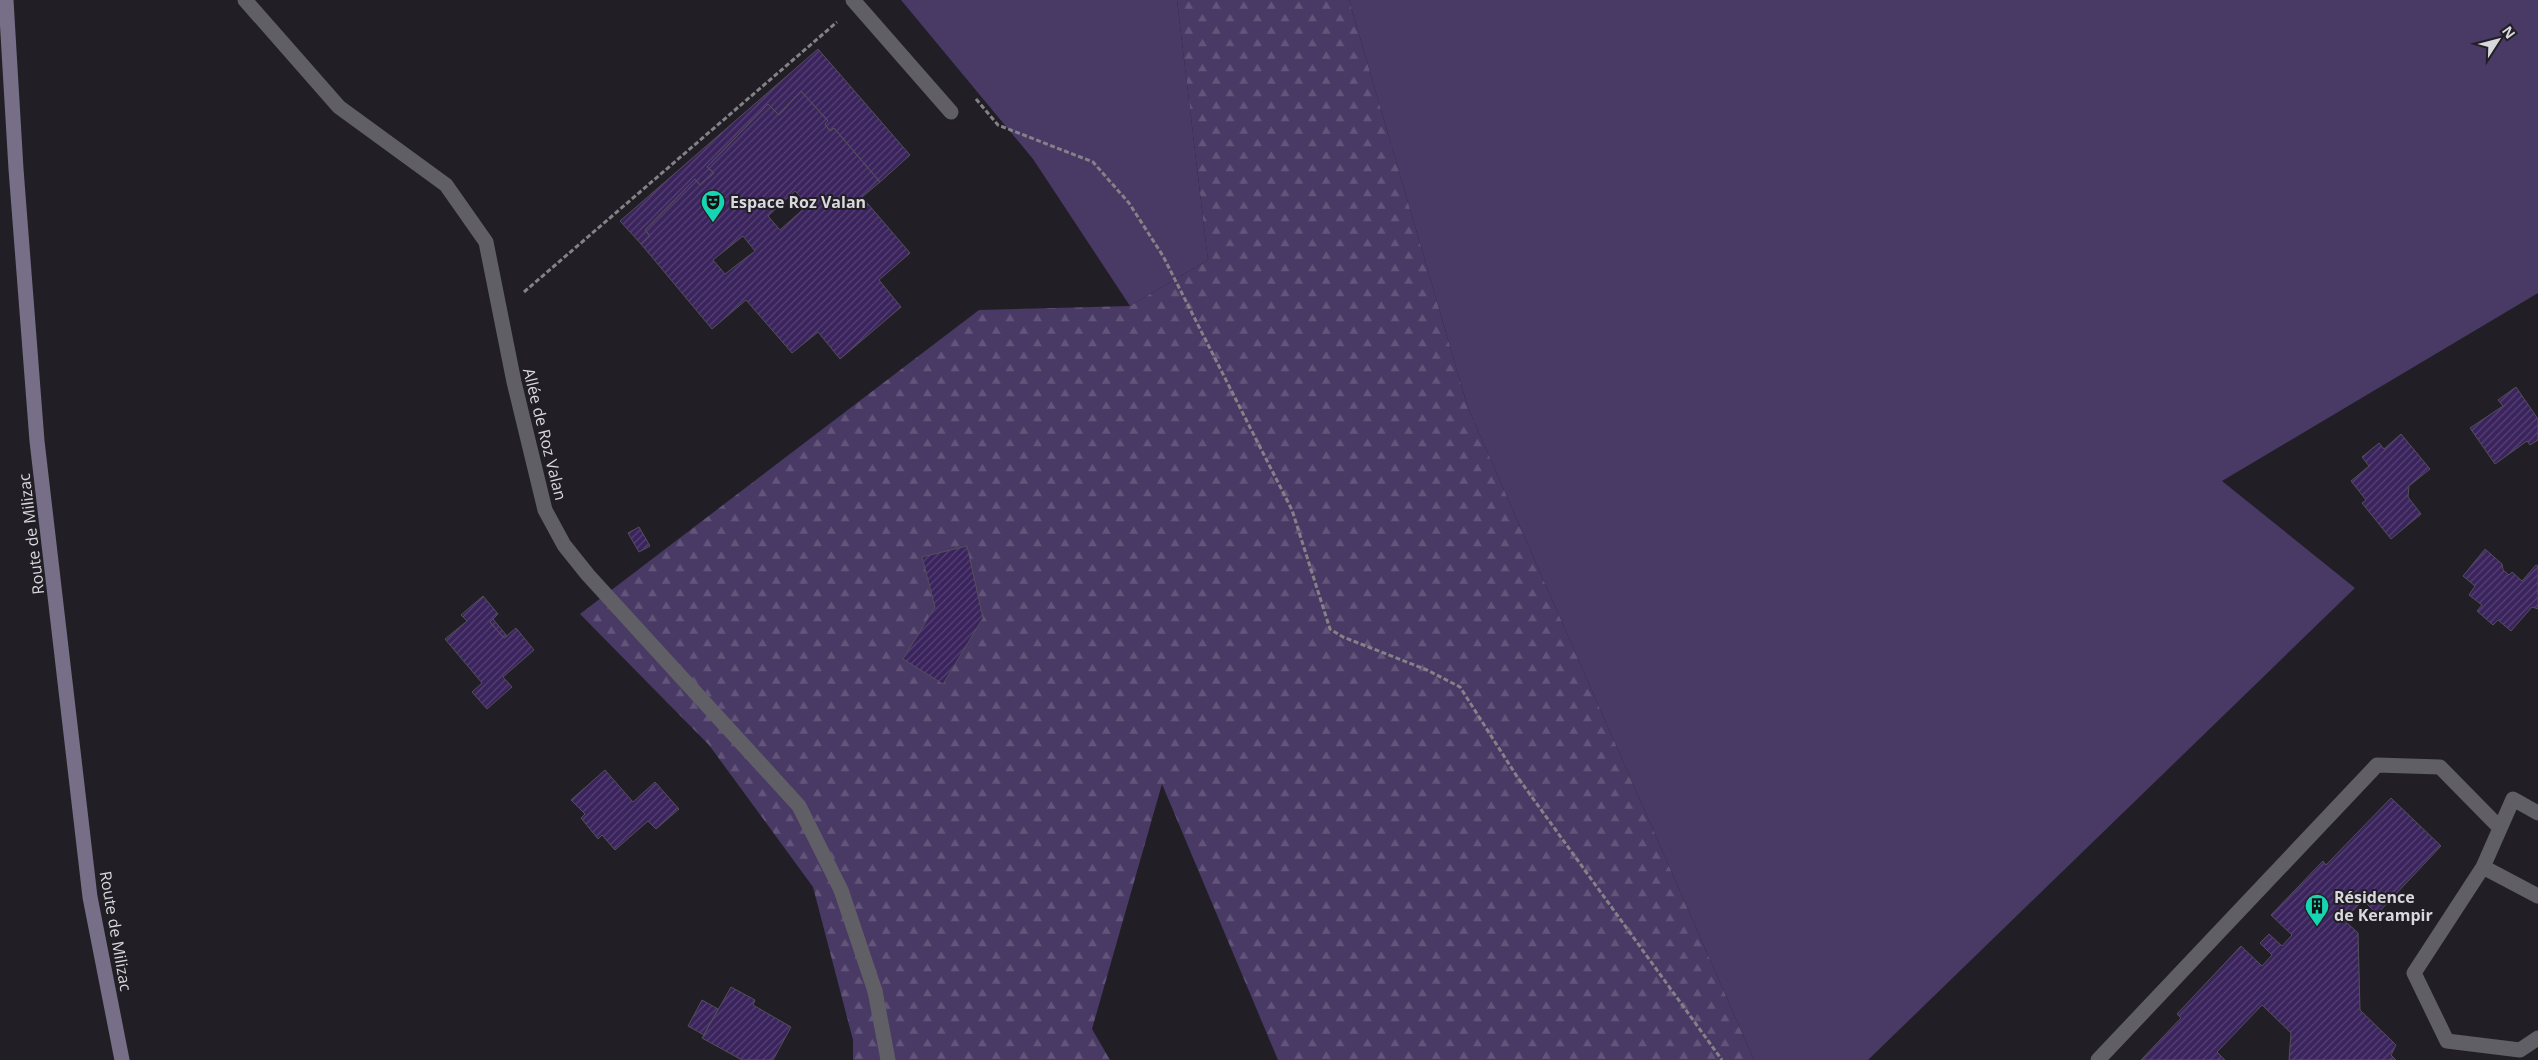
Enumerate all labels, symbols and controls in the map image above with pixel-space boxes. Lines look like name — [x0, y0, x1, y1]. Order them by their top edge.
north arrow — [2473, 15, 2523, 65]
text: N — [2498, 22, 2520, 42]
theatre icon: Espace Roz Valan — [700, 189, 726, 223]
place label: Espace Roz Valan — [730, 191, 866, 213]
street label: Allée de Roz Valan — [518, 366, 572, 502]
street label: Route de Milizac — [13, 472, 49, 596]
street label: Route de Milizac — [95, 869, 137, 993]
place label: Résidence de Kerampir — [2334, 886, 2433, 926]
building icon: Résidence de Kerampir — [2304, 893, 2330, 927]

